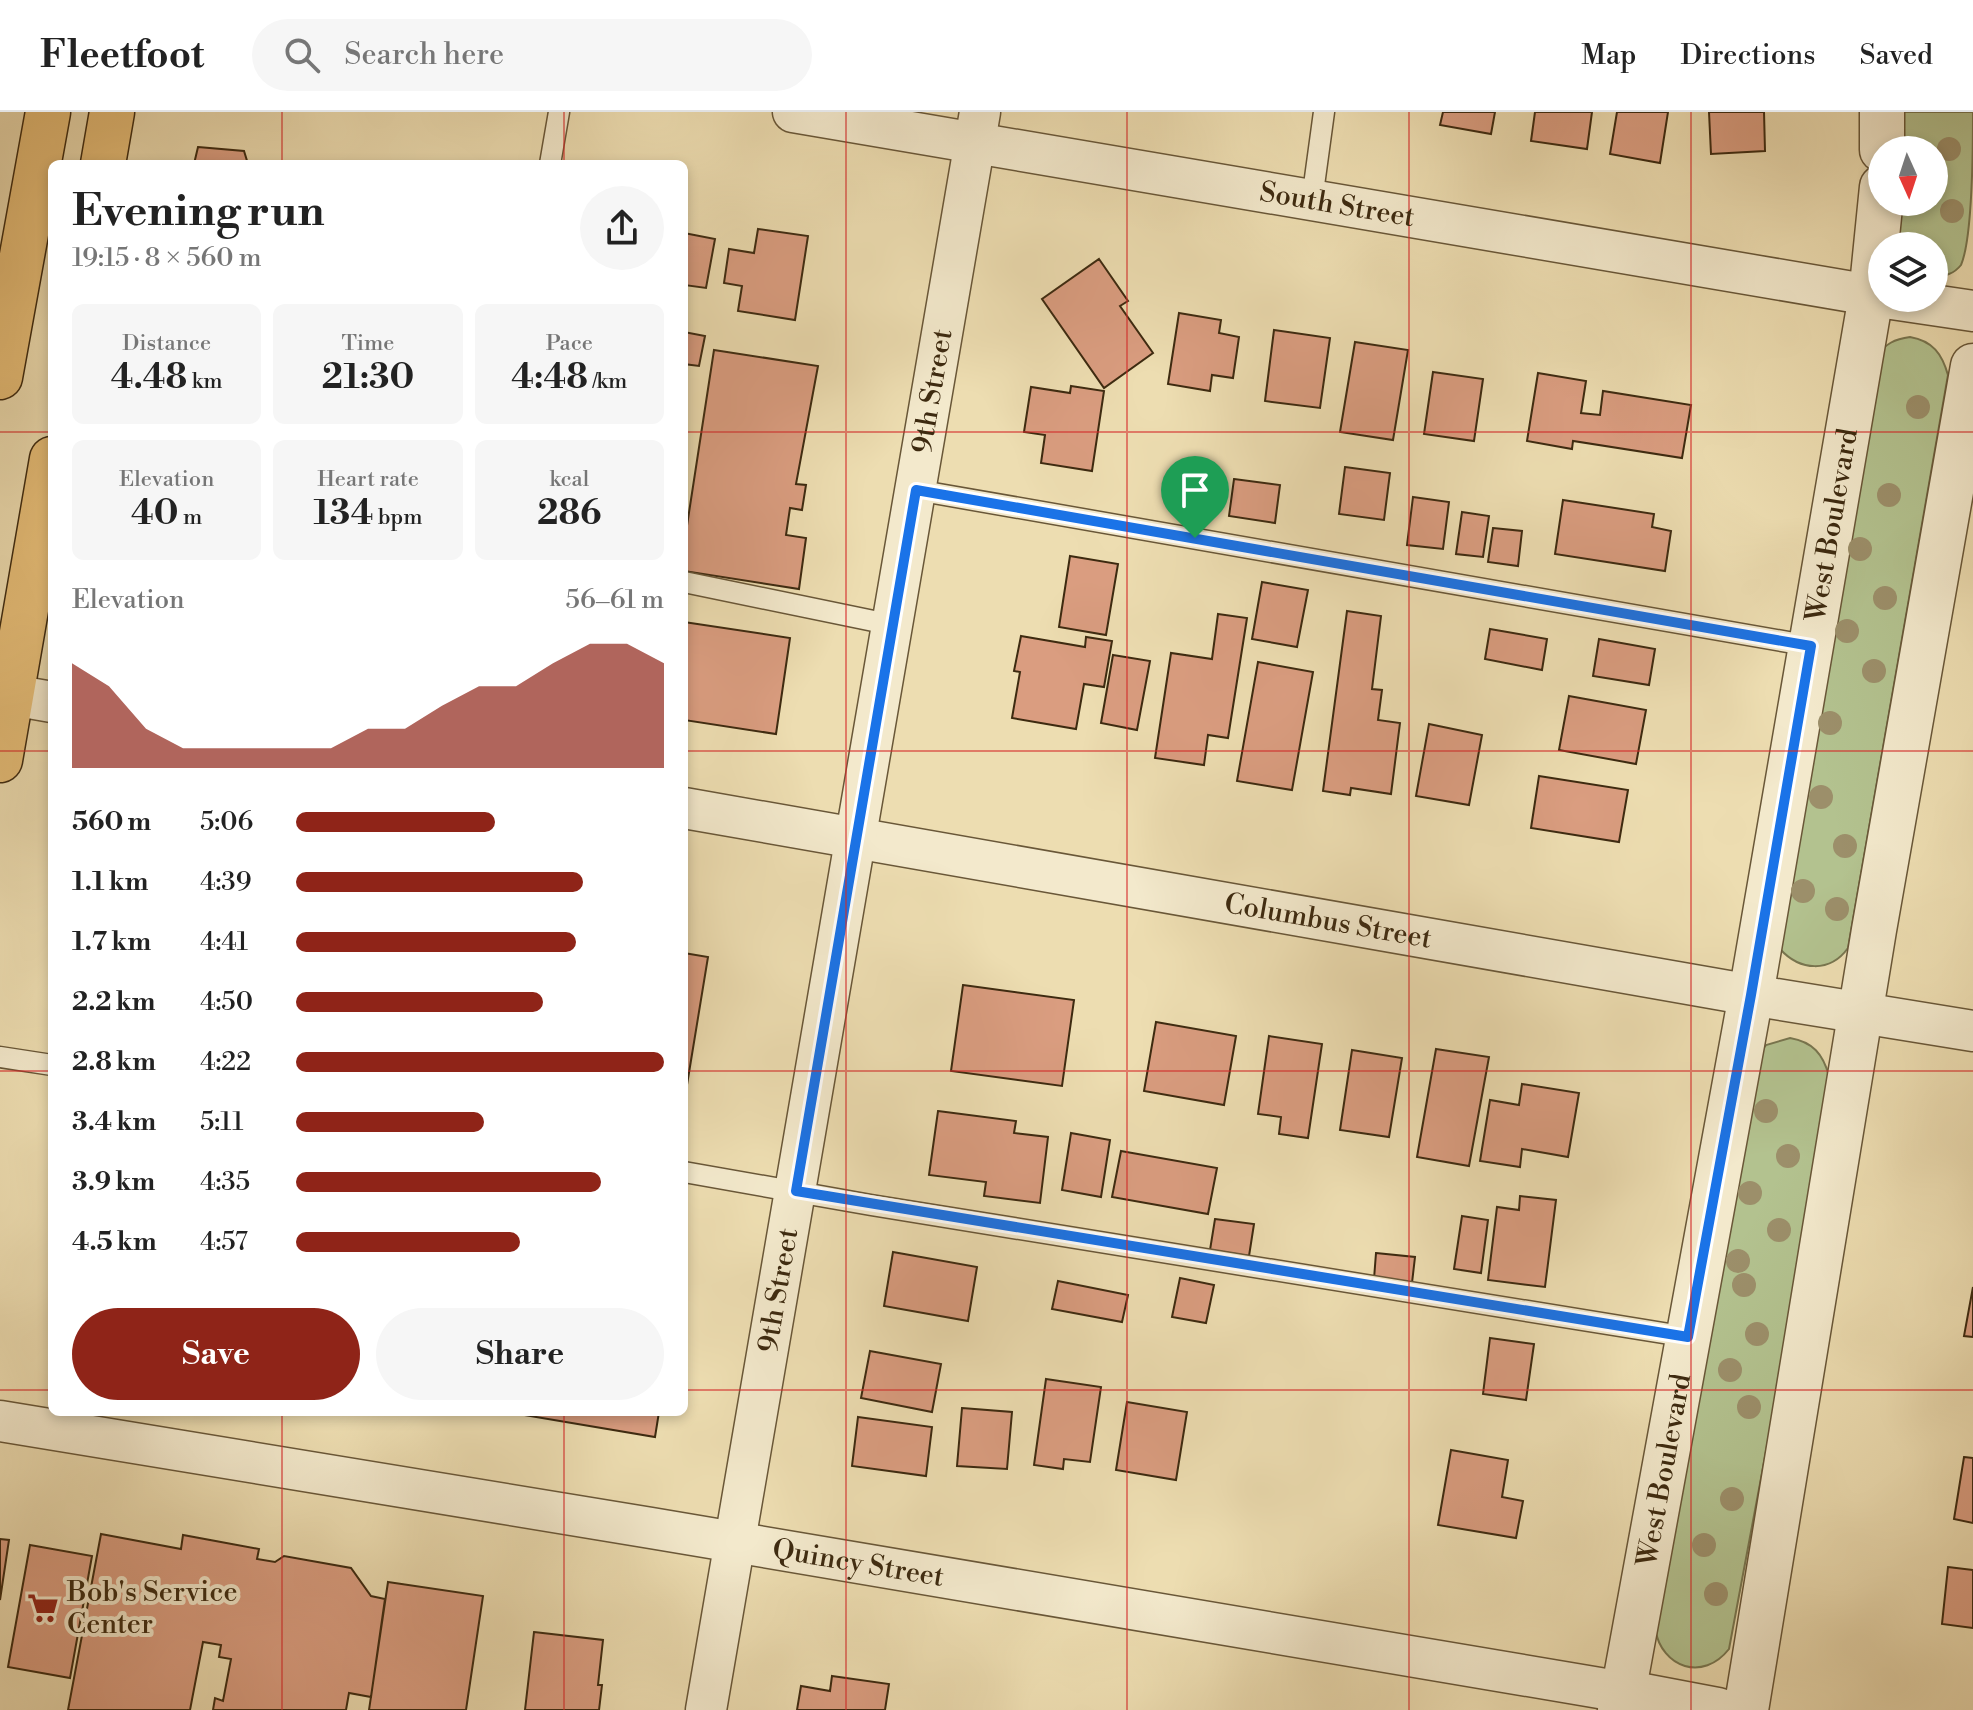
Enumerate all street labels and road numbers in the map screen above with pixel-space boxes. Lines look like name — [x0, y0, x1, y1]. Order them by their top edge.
street label: South Street — [1257, 174, 1417, 235]
street label: 9th Street — [904, 326, 960, 456]
street label: West Boulevard — [1798, 425, 1866, 625]
street label: Columbus Street — [1222, 886, 1435, 956]
street label: 9th Street — [750, 1225, 806, 1355]
street label: West Boulevard — [1629, 1371, 1699, 1570]
street label: Quincy Street — [770, 1531, 947, 1595]

